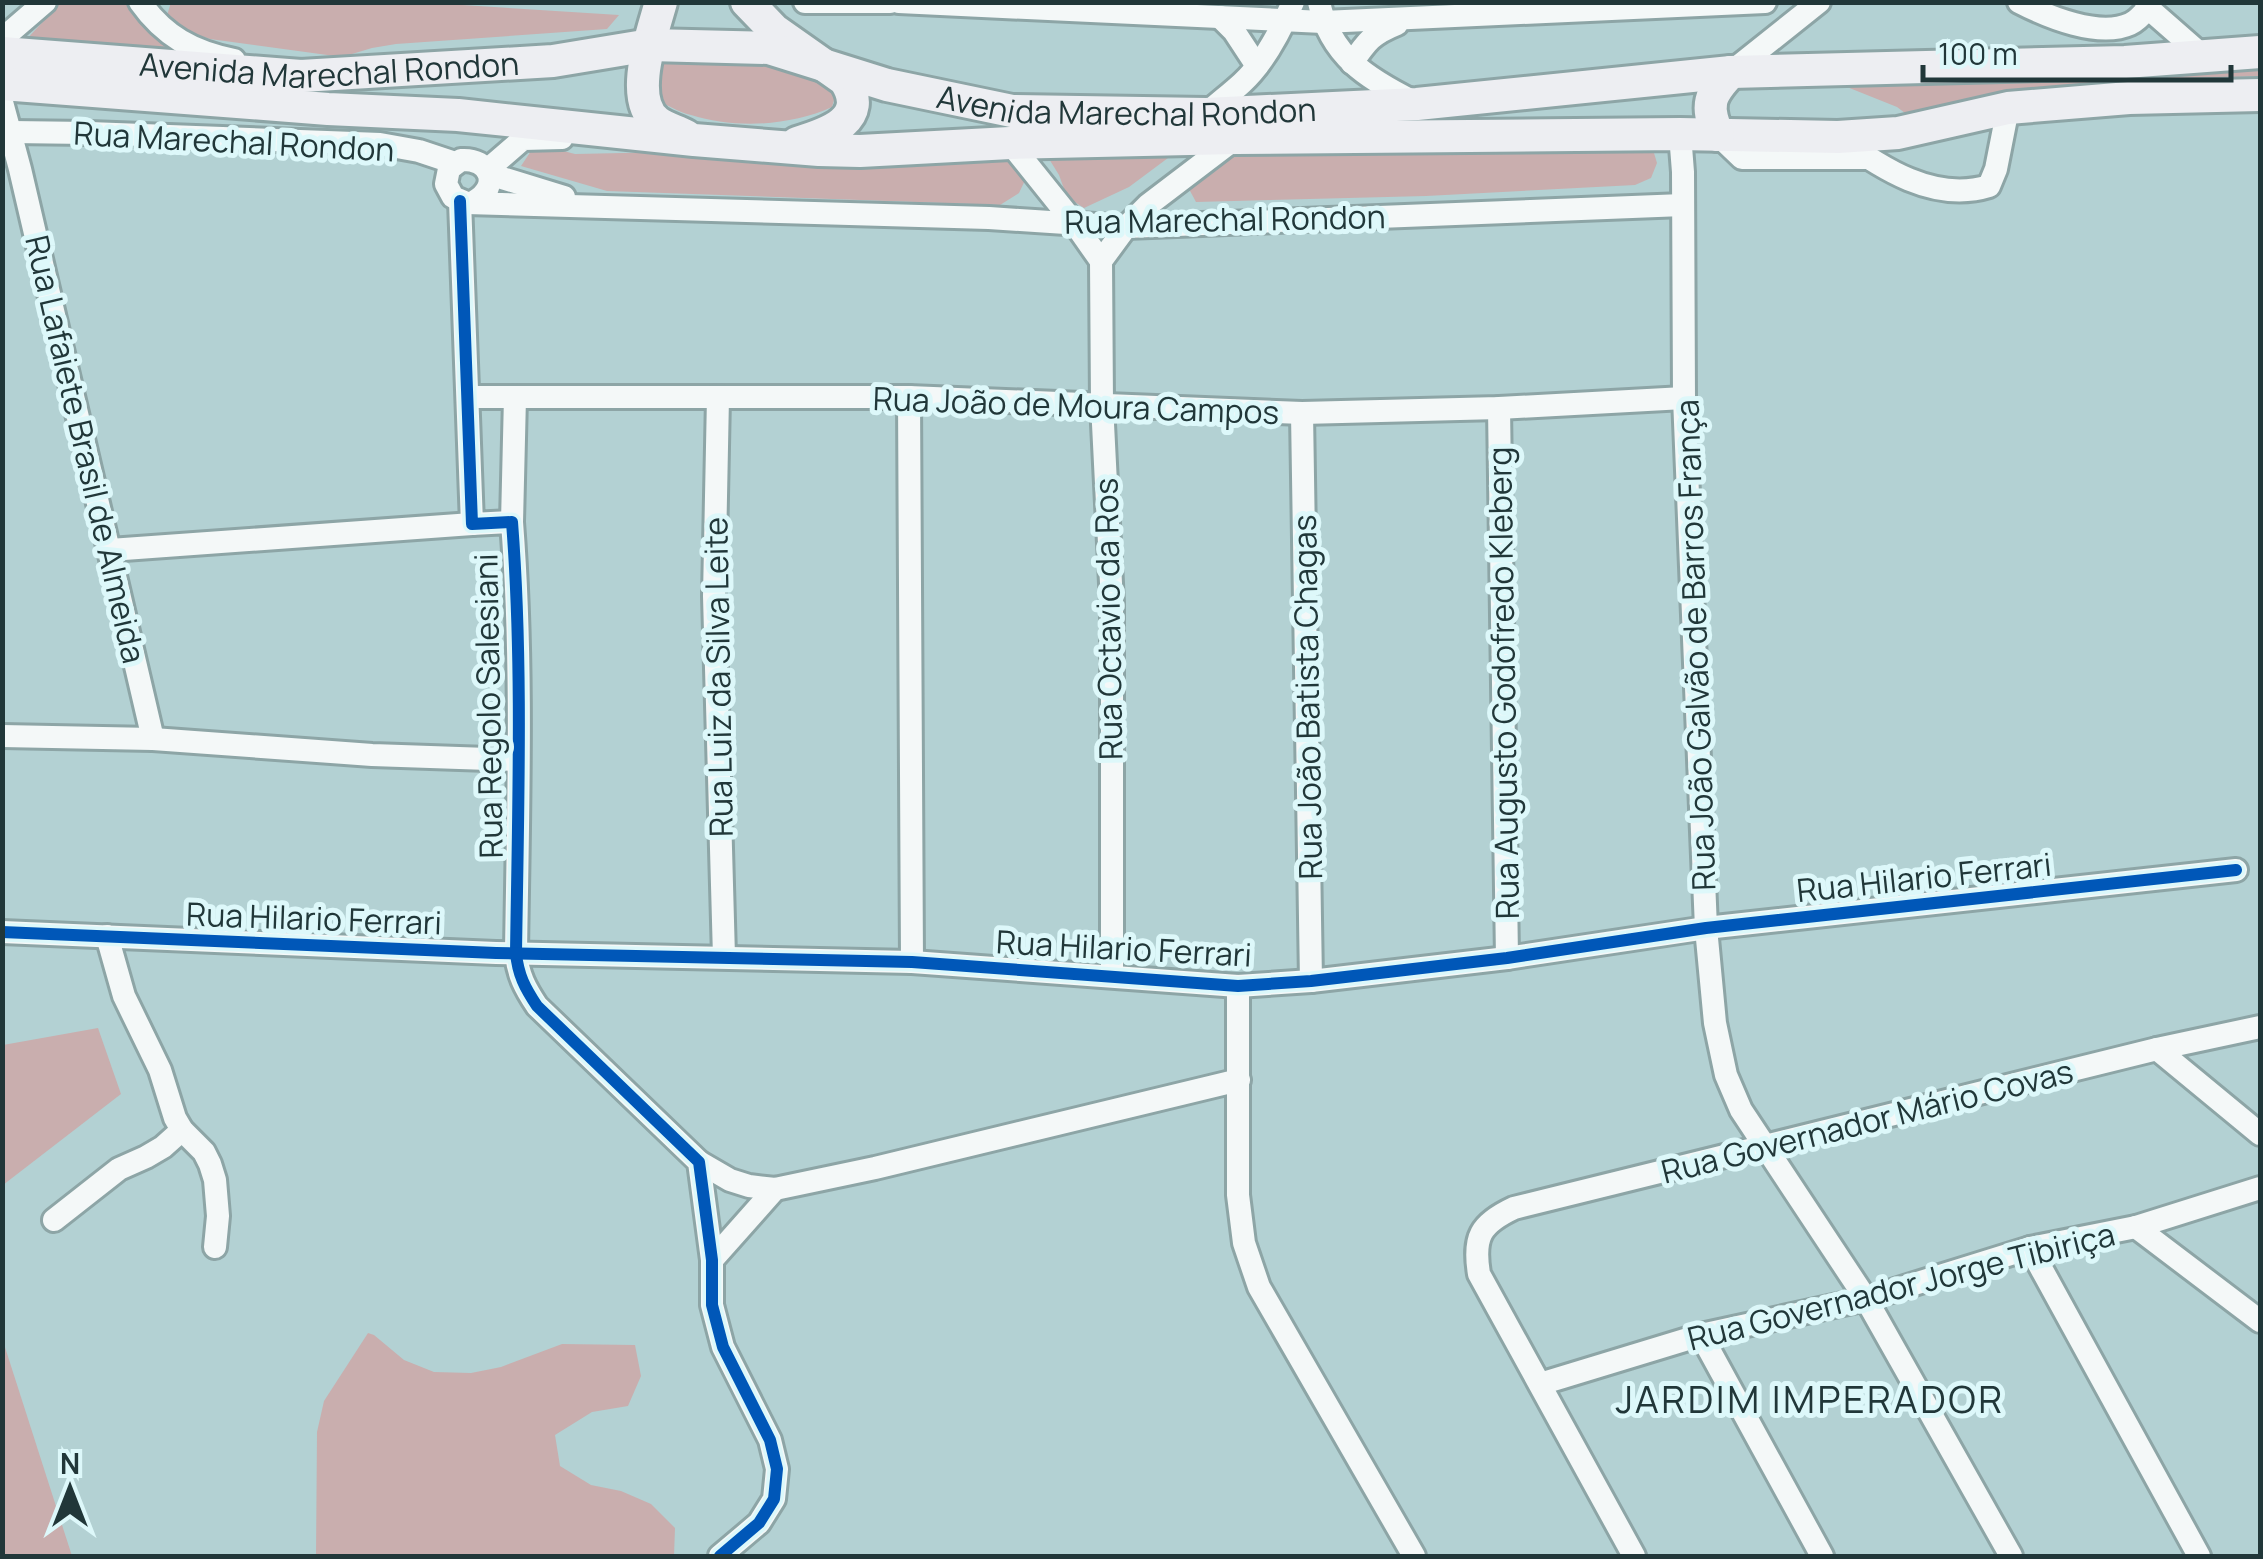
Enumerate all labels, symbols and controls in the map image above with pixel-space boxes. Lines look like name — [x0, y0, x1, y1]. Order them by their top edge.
scale bar — [1923, 20, 2230, 82]
text: 100 m — [1938, 33, 2018, 74]
street label: Avenida Marechal Rondon — [138, 41, 520, 98]
street label: Avenida Marechal Rondon — [933, 74, 1317, 136]
street label: Rua Marechal Rondon — [72, 111, 396, 171]
street label: Rua Marechal Rondon — [1064, 194, 1386, 244]
street label: Rua Lafaiete Brasil de Almeida — [15, 231, 157, 667]
street label: Rua João de Moura Campos — [872, 376, 1280, 434]
street label: Rua João Galvão de Barros França — [1664, 399, 1726, 891]
street label: Rua Augusto Godofredo Kleberg — [1477, 446, 1529, 920]
street label: Rua Octavio da Ros — [1084, 478, 1132, 760]
street label: Rua João Batista Chagas — [1282, 514, 1332, 880]
street label: Rua Luiz da Silva Leite — [693, 517, 743, 837]
street label: Rua Regolo Salesiani — [463, 553, 513, 859]
street label: Rua Hilario Ferrari — [1794, 842, 2054, 912]
street label: Rua Hilario Ferrari — [185, 892, 443, 944]
street label: Rua Hilario Ferrari — [995, 919, 1253, 977]
street label: Rua Governador Mário Covas — [1657, 1049, 2077, 1193]
street label: Rua Governador Jorge Tibiriça — [1683, 1212, 2119, 1360]
district label: JARDIM IMPERADOR — [1615, 1372, 2005, 1424]
north arrow — [20, 1439, 120, 1539]
text: N — [60, 1444, 80, 1482]

